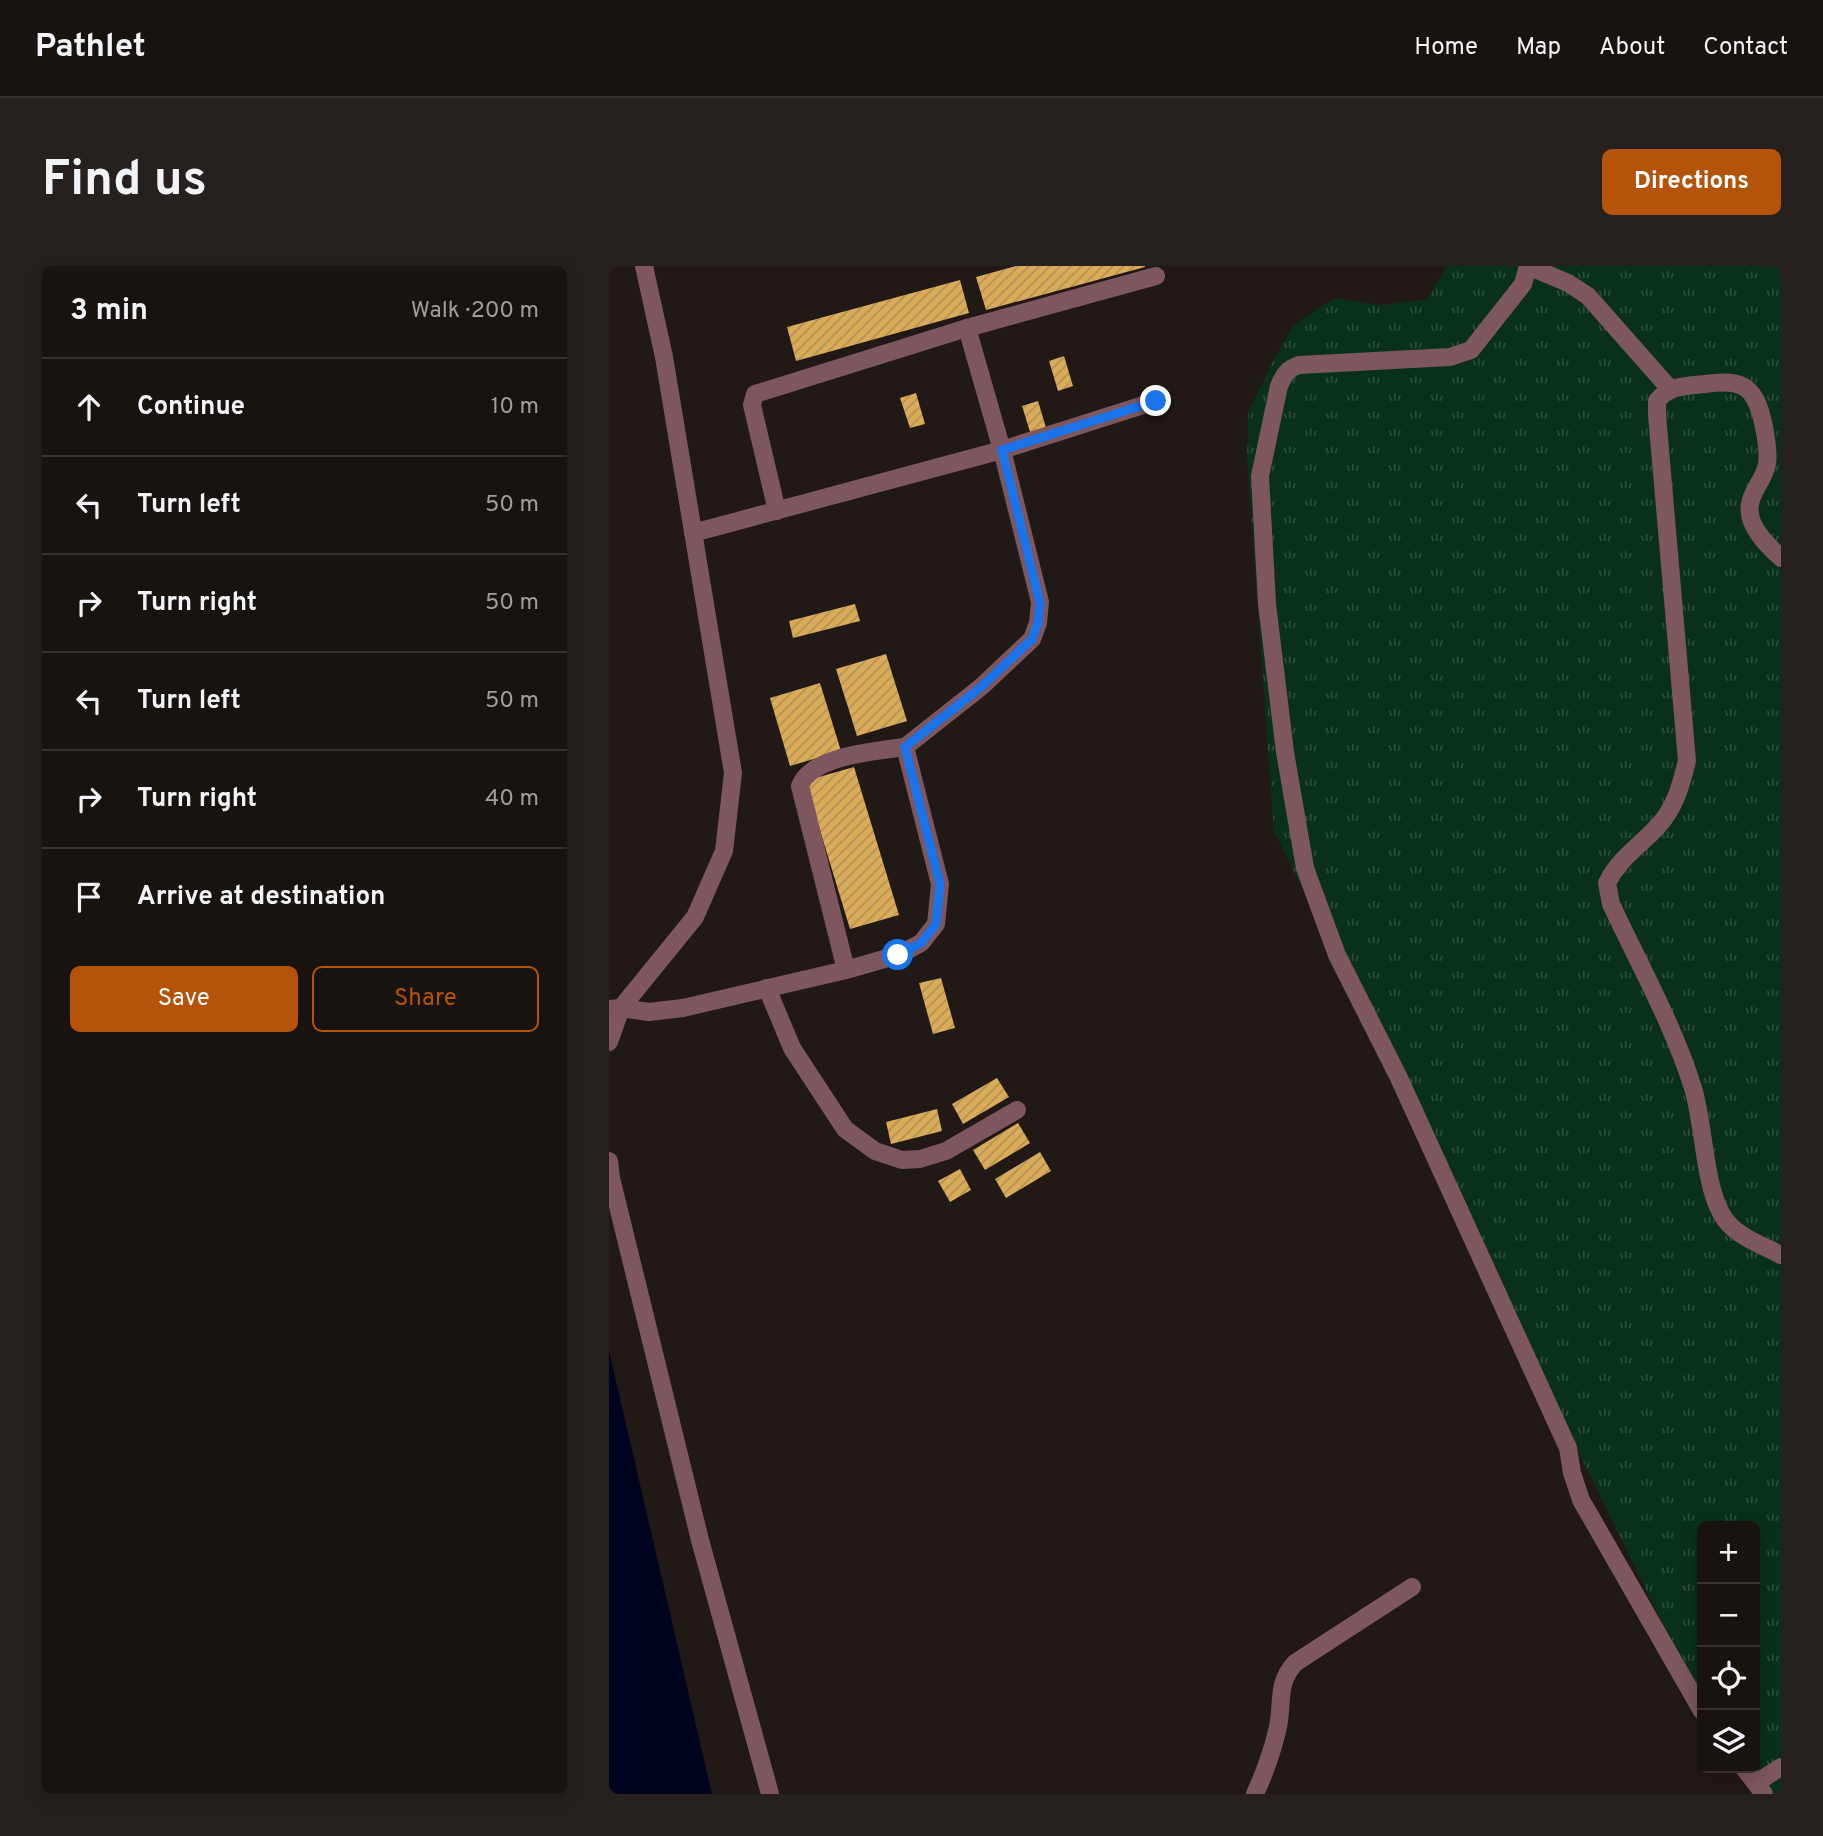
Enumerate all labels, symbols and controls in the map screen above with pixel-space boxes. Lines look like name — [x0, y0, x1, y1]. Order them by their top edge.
text: Pathlet — [35, 27, 146, 69]
text: Home — [1414, 33, 1478, 63]
text: Map — [1516, 33, 1561, 63]
text: About — [1599, 33, 1665, 63]
text: Contact — [1703, 33, 1788, 63]
button: Directions — [1602, 149, 1781, 215]
text: Find us — [42, 151, 207, 213]
text: 3 min — [70, 293, 148, 330]
text: Walk · 200 m — [411, 297, 539, 326]
route end — [1140, 385, 1171, 416]
icon: ahead — [70, 388, 108, 426]
text: Continue — [137, 391, 245, 424]
text: 10 m — [491, 393, 539, 422]
icon: left — [70, 486, 108, 524]
text: Turn left — [137, 489, 241, 522]
text: 50 m — [485, 491, 539, 520]
icon: right — [70, 584, 108, 622]
text: Turn right — [137, 587, 257, 620]
text: 50 m — [485, 589, 539, 618]
icon: left — [70, 682, 108, 720]
text: Turn left — [137, 685, 241, 718]
text: 50 m — [485, 687, 539, 716]
icon: right — [70, 780, 108, 818]
text: Turn right — [137, 783, 257, 816]
text: 40 m — [485, 785, 539, 814]
icon: arrive — [70, 878, 108, 916]
text: Arrive at destination — [137, 881, 385, 914]
route start — [882, 939, 913, 970]
button: Save — [70, 966, 298, 1032]
button: Share — [312, 966, 539, 1032]
map controls — [1697, 1521, 1760, 1773]
button: + — [1697, 1521, 1760, 1584]
button: − — [1697, 1584, 1760, 1647]
button: locate — [1697, 1647, 1760, 1710]
button: layers — [1697, 1710, 1760, 1773]

